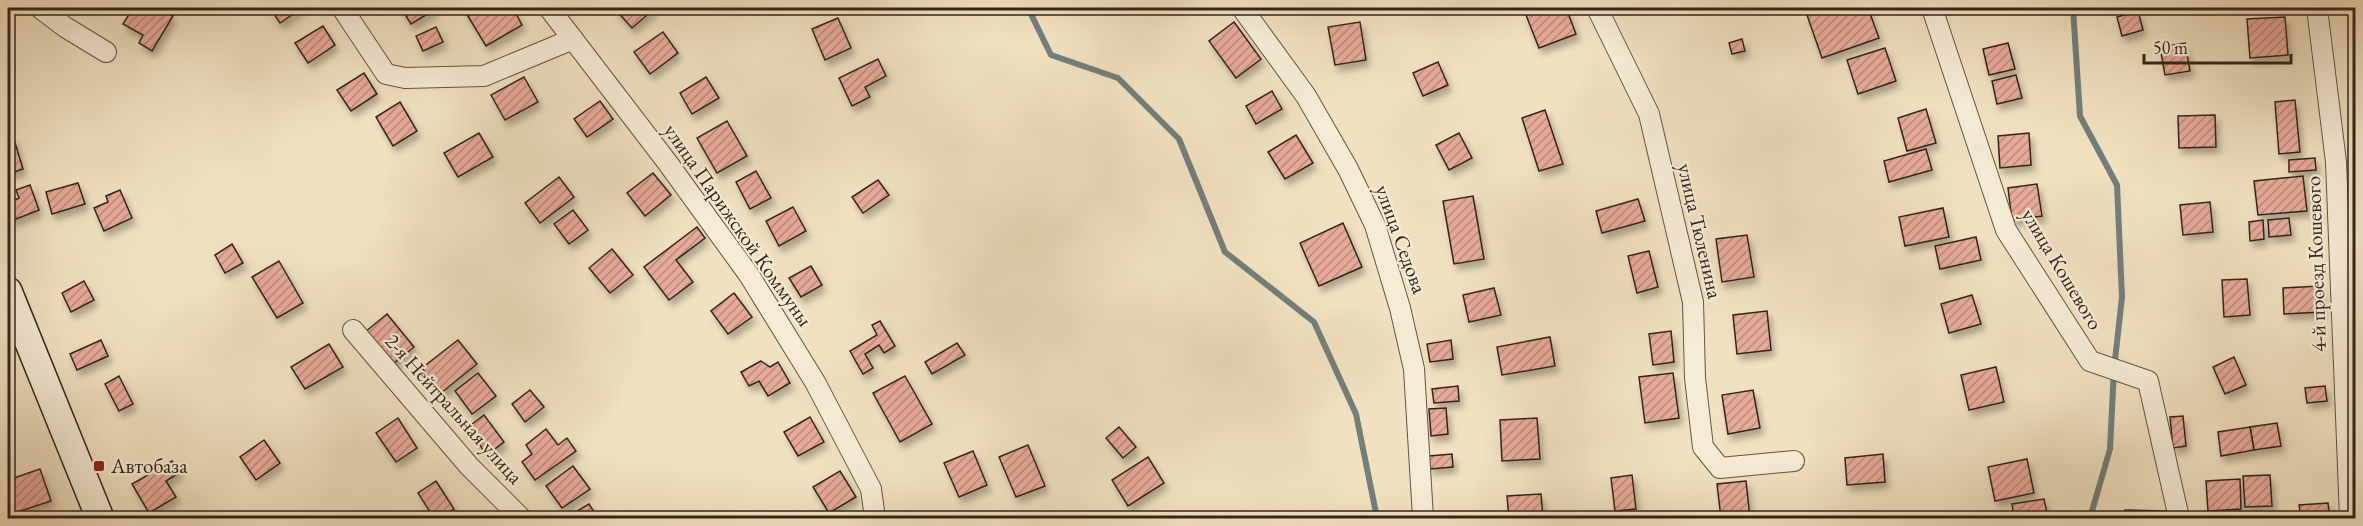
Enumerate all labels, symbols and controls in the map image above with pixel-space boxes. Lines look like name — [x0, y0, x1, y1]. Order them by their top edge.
scale bar — [2144, 27, 2291, 65]
text: 50 m — [2153, 36, 2188, 59]
street label: улица Парижской Коммуны — [658, 118, 819, 332]
street label: улица Тюленина — [1672, 161, 1729, 302]
street label: 4-й проезд Кошевого — [2299, 175, 2332, 353]
street label: улица Седова — [1369, 181, 1434, 297]
street label: улица Кошевого — [2016, 203, 2109, 334]
street label: 2-я Нейтральная улица — [380, 328, 530, 490]
place label: Автобаза — [110, 452, 188, 479]
marker: Автобаза — [92, 459, 106, 473]

